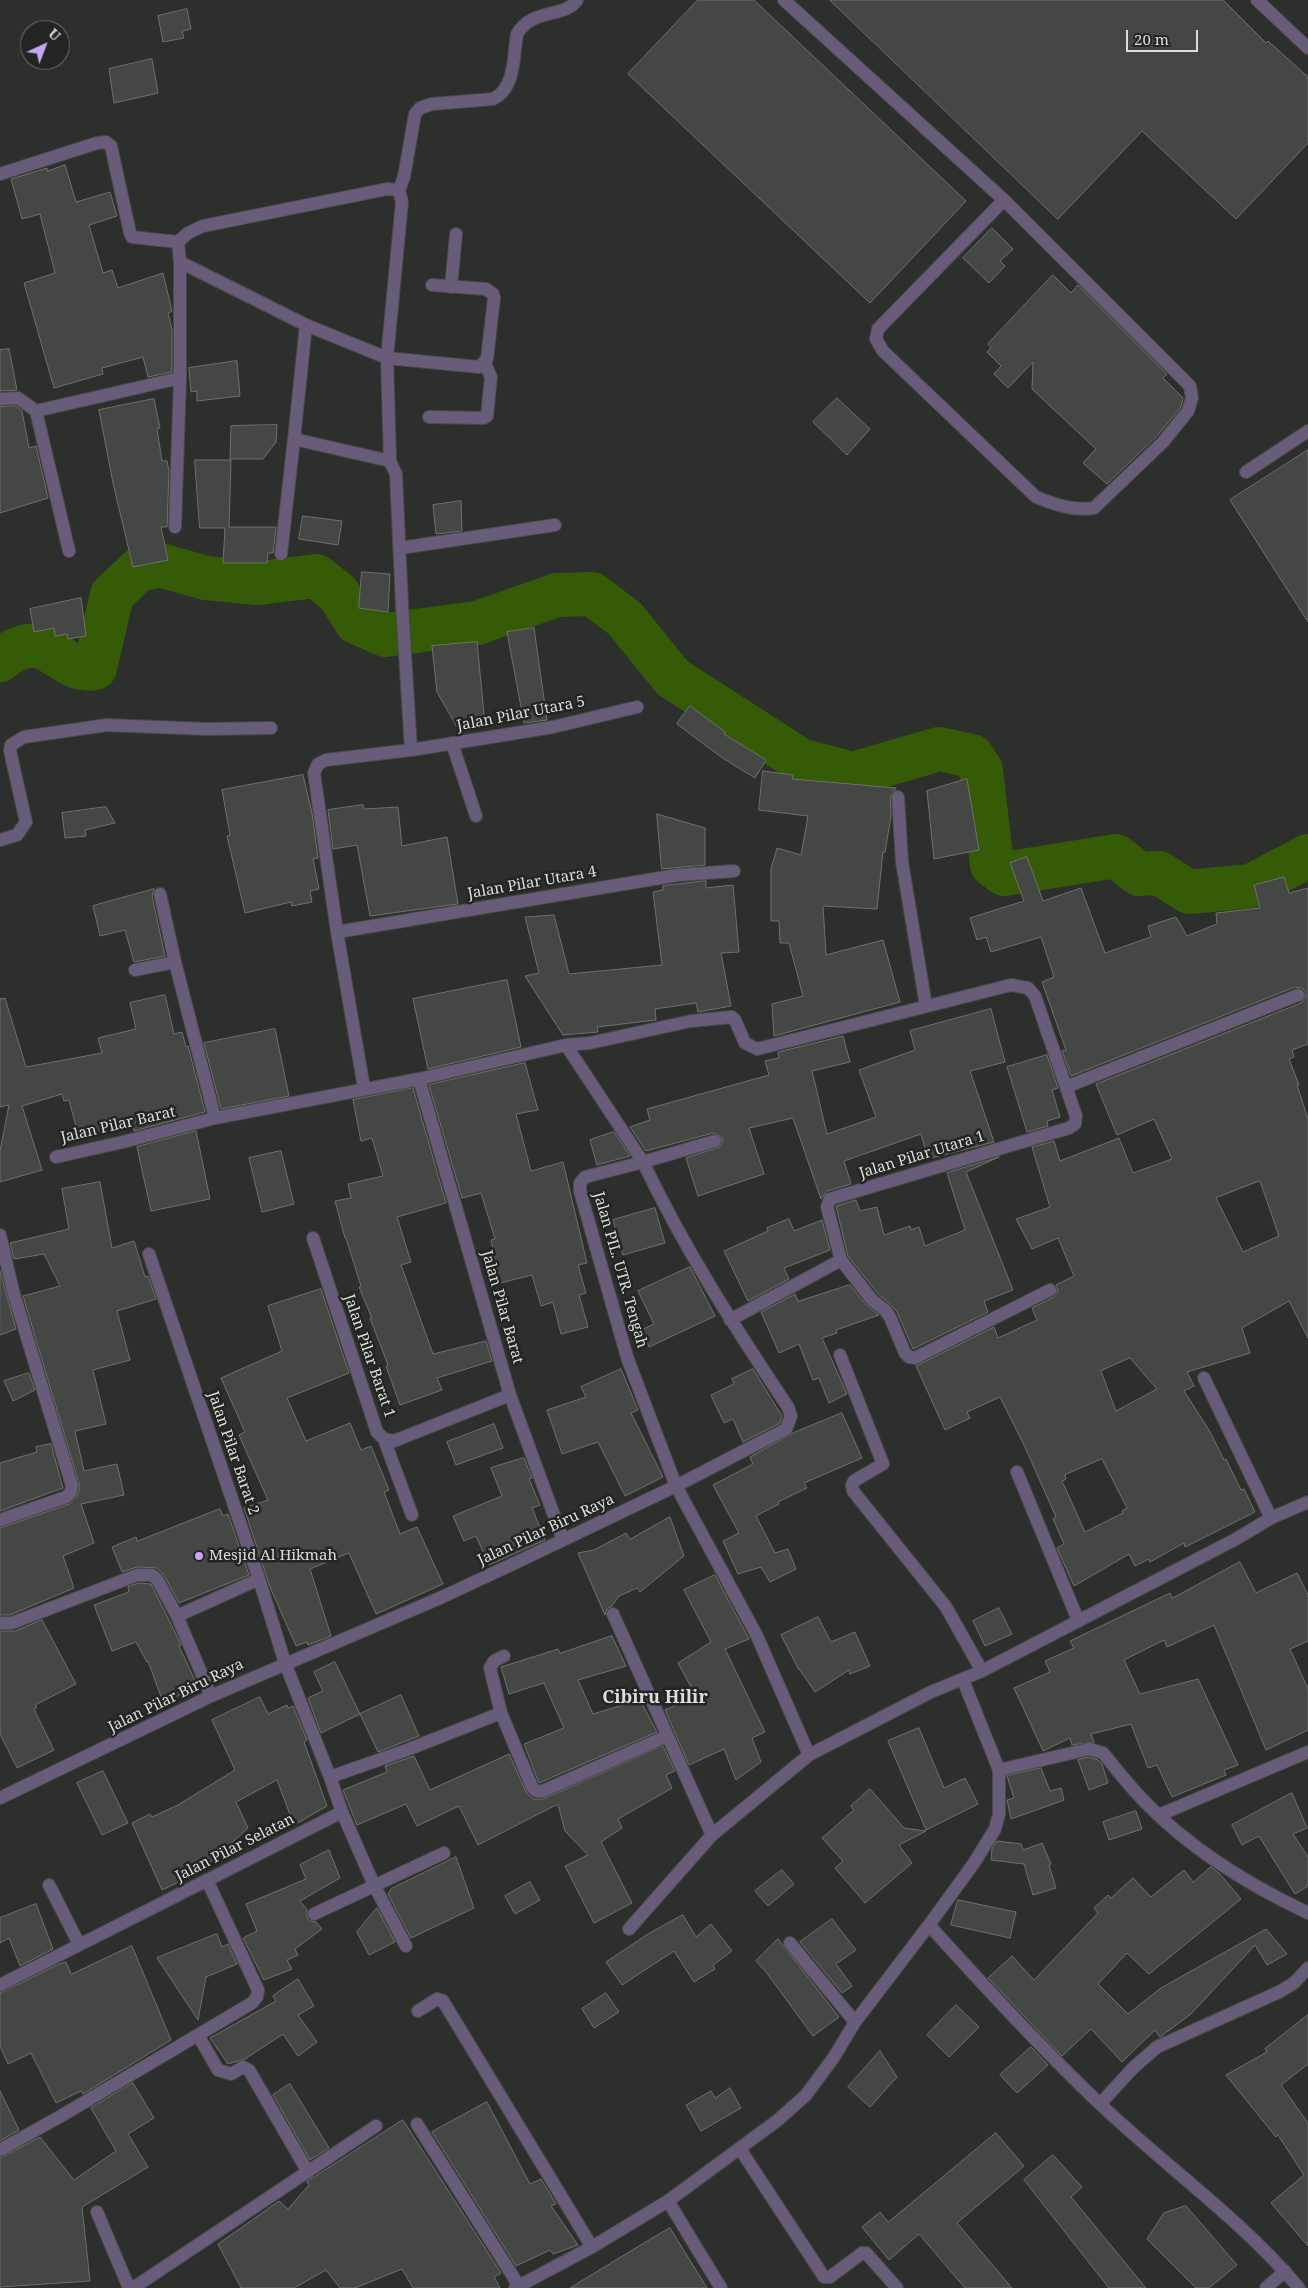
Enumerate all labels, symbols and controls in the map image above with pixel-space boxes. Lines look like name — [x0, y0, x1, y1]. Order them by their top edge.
north arrow — [20, 20, 70, 70]
scale bar — [1128, 20, 1200, 52]
text: U — [45, 24, 65, 45]
text: 20 m — [1134, 29, 1169, 49]
street label: Jalan Pilar Utara 5 — [455, 693, 587, 735]
street label: Jalan Pilar Utara 4 — [466, 863, 598, 903]
street label: Jalan Pilar Barat — [59, 1103, 177, 1147]
street label: Jalan Pilar Utara 1 — [857, 1127, 987, 1183]
street label: Jalan PIL. UTR. Tengah — [589, 1190, 651, 1350]
street label: Jalan Pilar Barat — [477, 1248, 527, 1366]
street label: Jalan Pilar Barat 1 — [339, 1292, 399, 1420]
street label: Jalan Pilar Barat 2 — [203, 1389, 263, 1517]
street label: Jalan Pilar Biru Raya — [475, 1490, 617, 1570]
place label: Mesjid Al Hikmah — [209, 1547, 337, 1565]
marker: Mesjid Al Hikmah — [193, 1550, 205, 1562]
street label: Jalan Pilar Biru Raya — [105, 1655, 247, 1737]
district label: Cibiru Hilir — [602, 1687, 708, 1709]
street label: Jalan Pilar Selatan — [173, 1810, 297, 1886]

